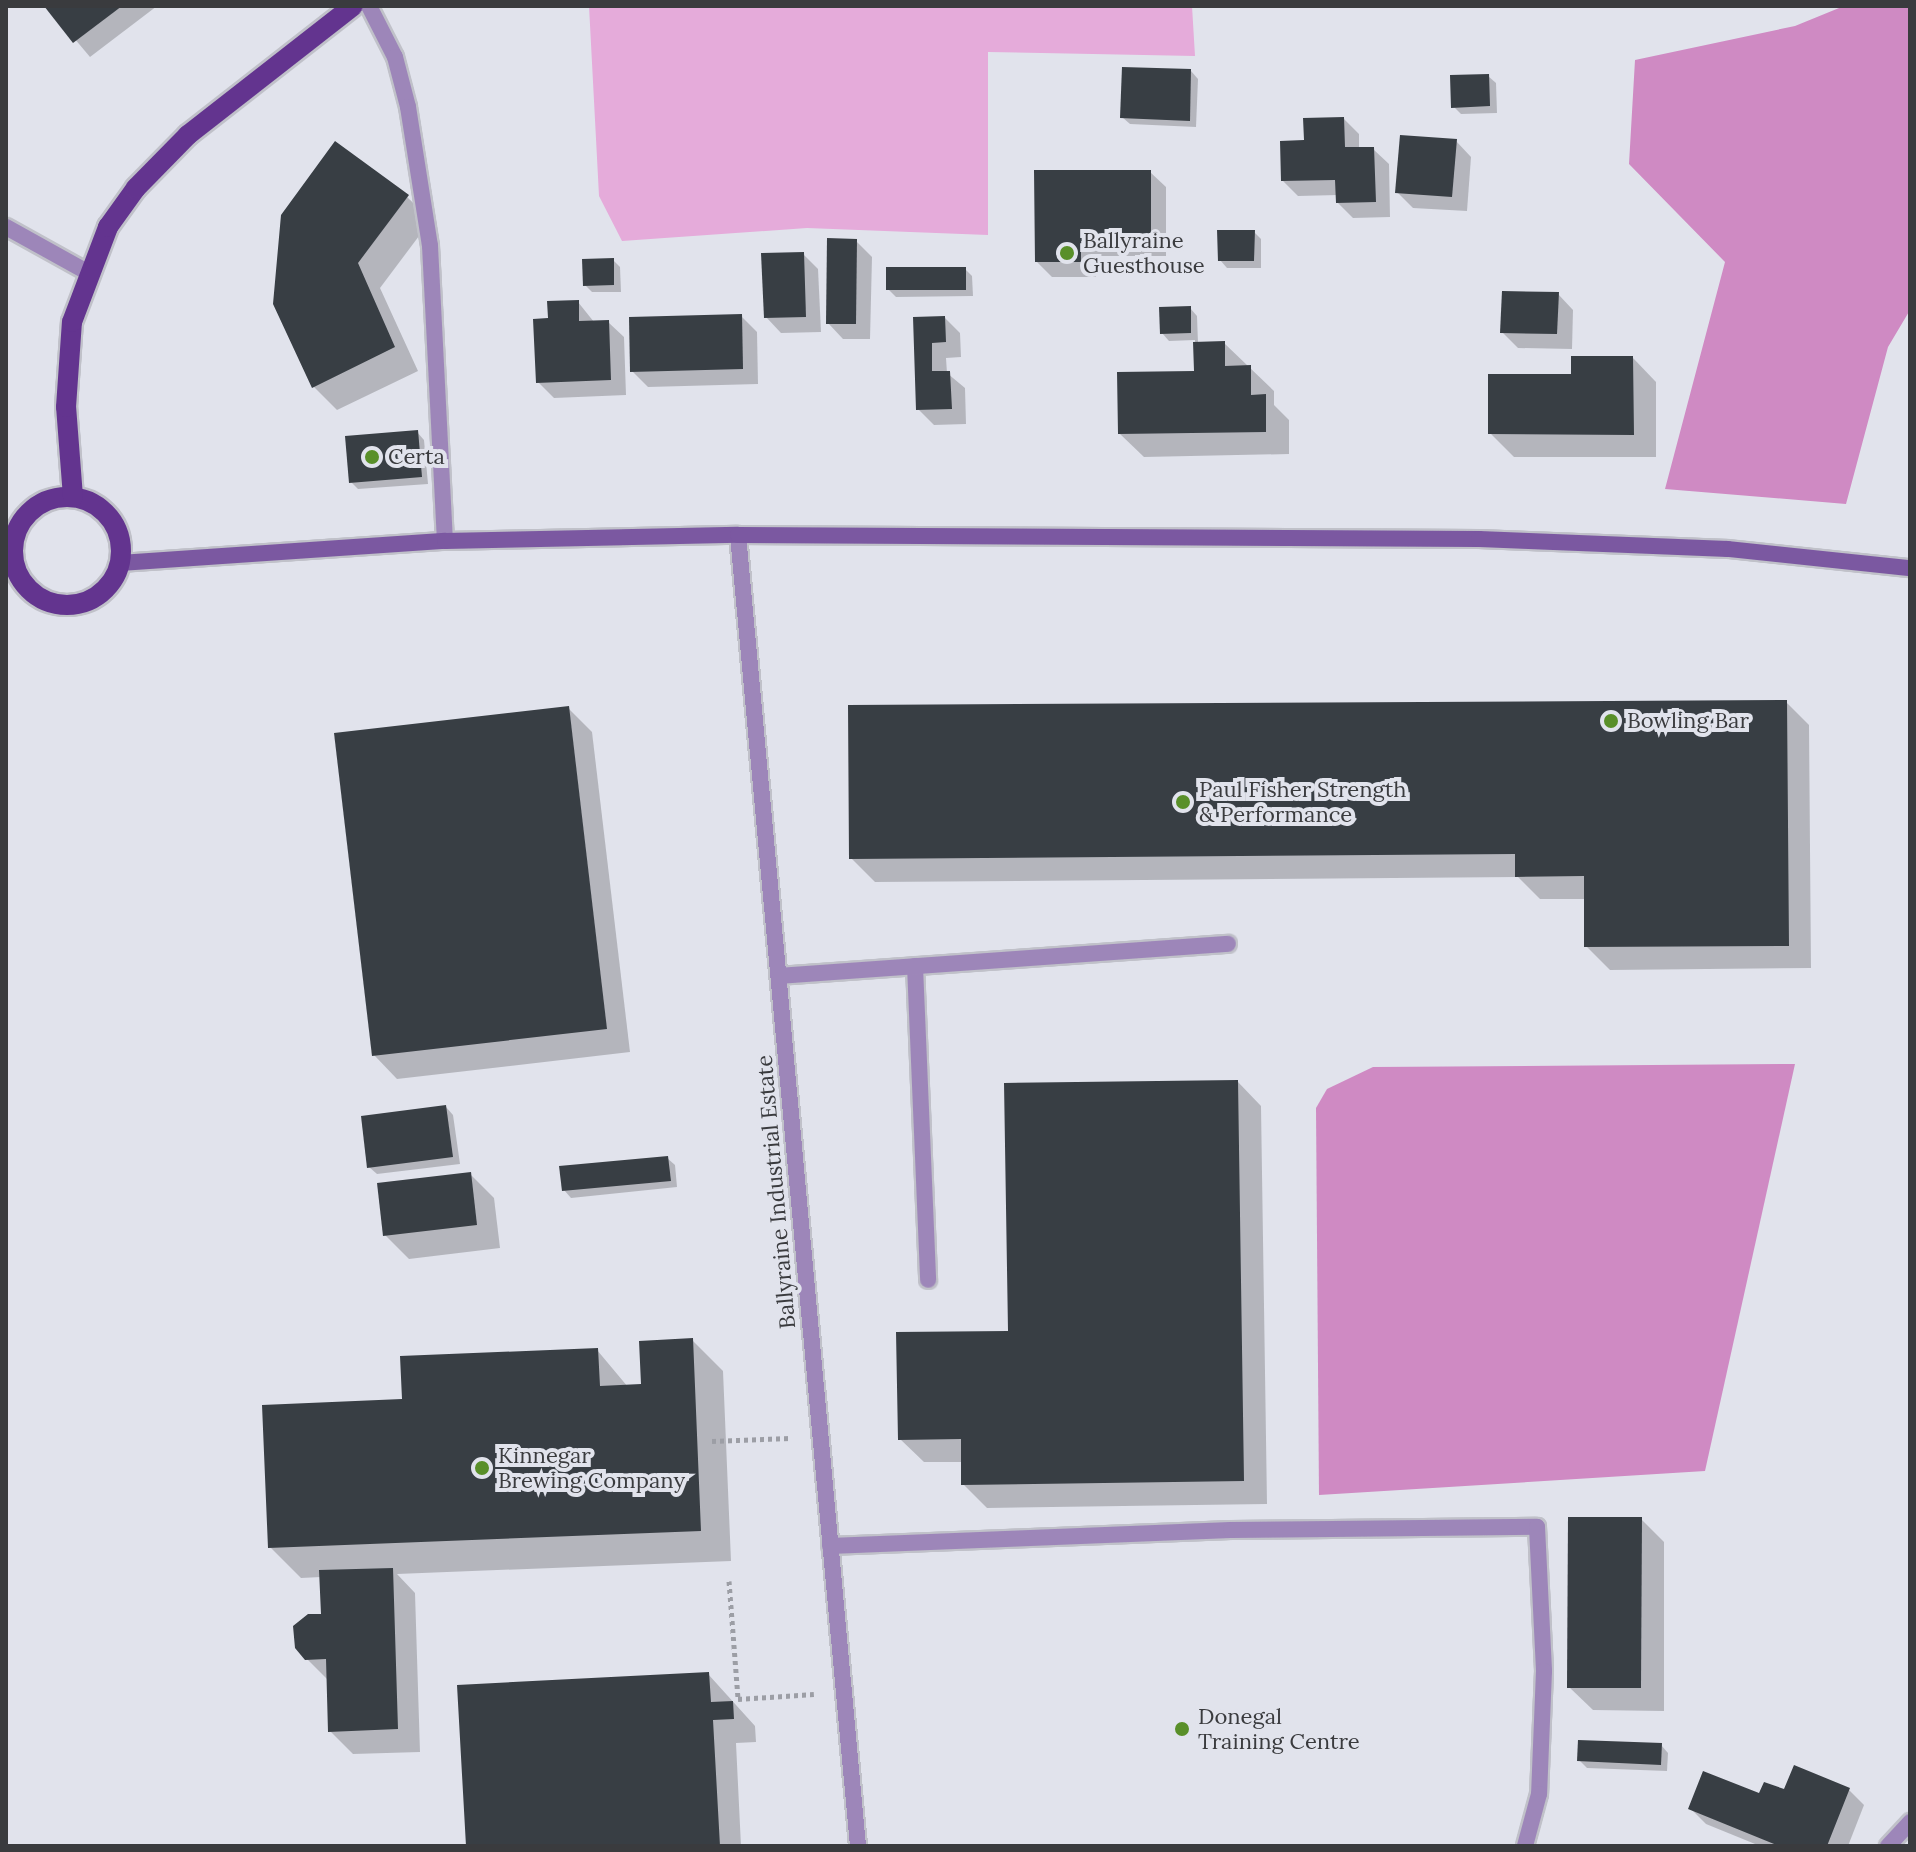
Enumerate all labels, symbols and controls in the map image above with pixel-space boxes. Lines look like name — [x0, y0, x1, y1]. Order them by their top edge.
place label: Ballyraine Guesthouse — [1083, 227, 1205, 278]
marker: Ballyraine Guesthouse — [1058, 244, 1076, 262]
place label: Certa — [388, 444, 445, 470]
marker: Certa — [363, 448, 381, 466]
place label: Bowling Bar — [1627, 708, 1749, 734]
marker: Bowling Bar — [1602, 712, 1620, 730]
place label: Paul Fisher Strength & Performance — [1199, 776, 1406, 828]
marker: Paul Fisher Strength & Performance — [1174, 793, 1192, 811]
street label: Ballyraine Industrial Estate — [751, 1054, 801, 1330]
place label: Kinnegar Brewing Company — [498, 1442, 685, 1494]
marker: Kinnegar Brewing Company — [473, 1459, 491, 1477]
place label: Donegal Training Centre — [1198, 1703, 1360, 1754]
marker: Donegal Training Centre — [1173, 1720, 1191, 1738]

